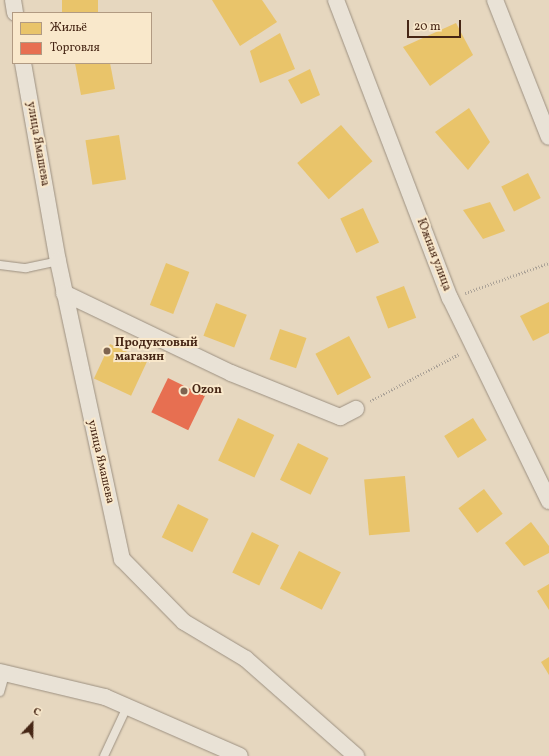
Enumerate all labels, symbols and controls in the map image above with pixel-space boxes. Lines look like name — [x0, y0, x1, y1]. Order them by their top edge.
legend — [12, 12, 152, 64]
scale bar — [409, 12, 463, 38]
text: 20 m — [414, 19, 441, 35]
text: Жильё — [50, 20, 87, 36]
text: Торговля — [50, 40, 100, 56]
street label: улица Ямашева — [22, 101, 52, 187]
street label: Южная улица — [412, 216, 454, 294]
place label: Продуктовый магазин — [115, 337, 198, 365]
marker: Продуктовый магазин — [102, 346, 112, 356]
place label: Ozon — [192, 384, 222, 398]
marker: Ozon — [179, 386, 189, 396]
street label: улица Ямашева — [83, 419, 117, 505]
north arrow — [12, 704, 52, 744]
text: С — [31, 704, 43, 721]

